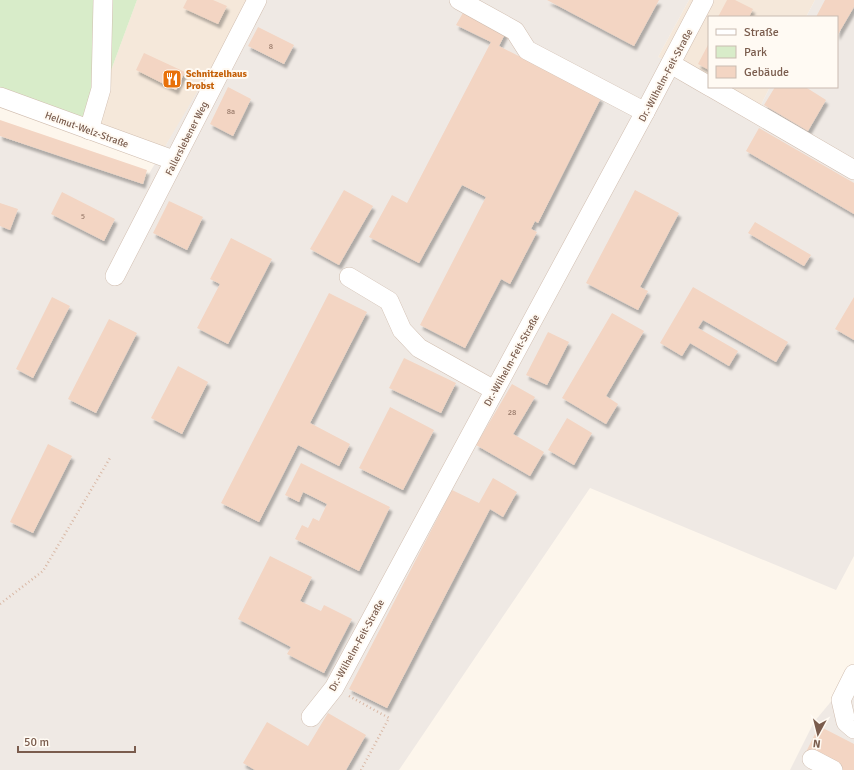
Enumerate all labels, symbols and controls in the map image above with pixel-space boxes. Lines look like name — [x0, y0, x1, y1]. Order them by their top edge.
legend — [708, 16, 838, 88]
text: Straße — [744, 25, 779, 40]
street label: Dr.-Wilhelm-Feit-Straße — [636, 27, 695, 124]
house number: 8 — [269, 41, 273, 51]
text: Park — [744, 45, 767, 60]
text: Gebäude — [744, 65, 789, 80]
restaurant icon: Schnitzelhaus Probst — [161, 68, 183, 90]
place label: Schnitzelhaus Probst — [186, 68, 248, 92]
street label: Fallerslebener Weg — [163, 99, 211, 178]
house number: 8a — [227, 106, 235, 116]
street label: Helmut-Welz-Straße — [43, 109, 130, 151]
house number: 5 — [81, 211, 85, 221]
street label: Dr.-Wilhelm-Feit-Straße — [482, 312, 542, 409]
house number: 28 — [508, 407, 516, 417]
street label: Dr.-Wilhelm-Feit-Straße — [327, 597, 387, 694]
north arrow — [798, 714, 838, 754]
scale bar — [18, 728, 135, 754]
text: 50 m — [24, 735, 49, 750]
text: N — [812, 737, 821, 750]

